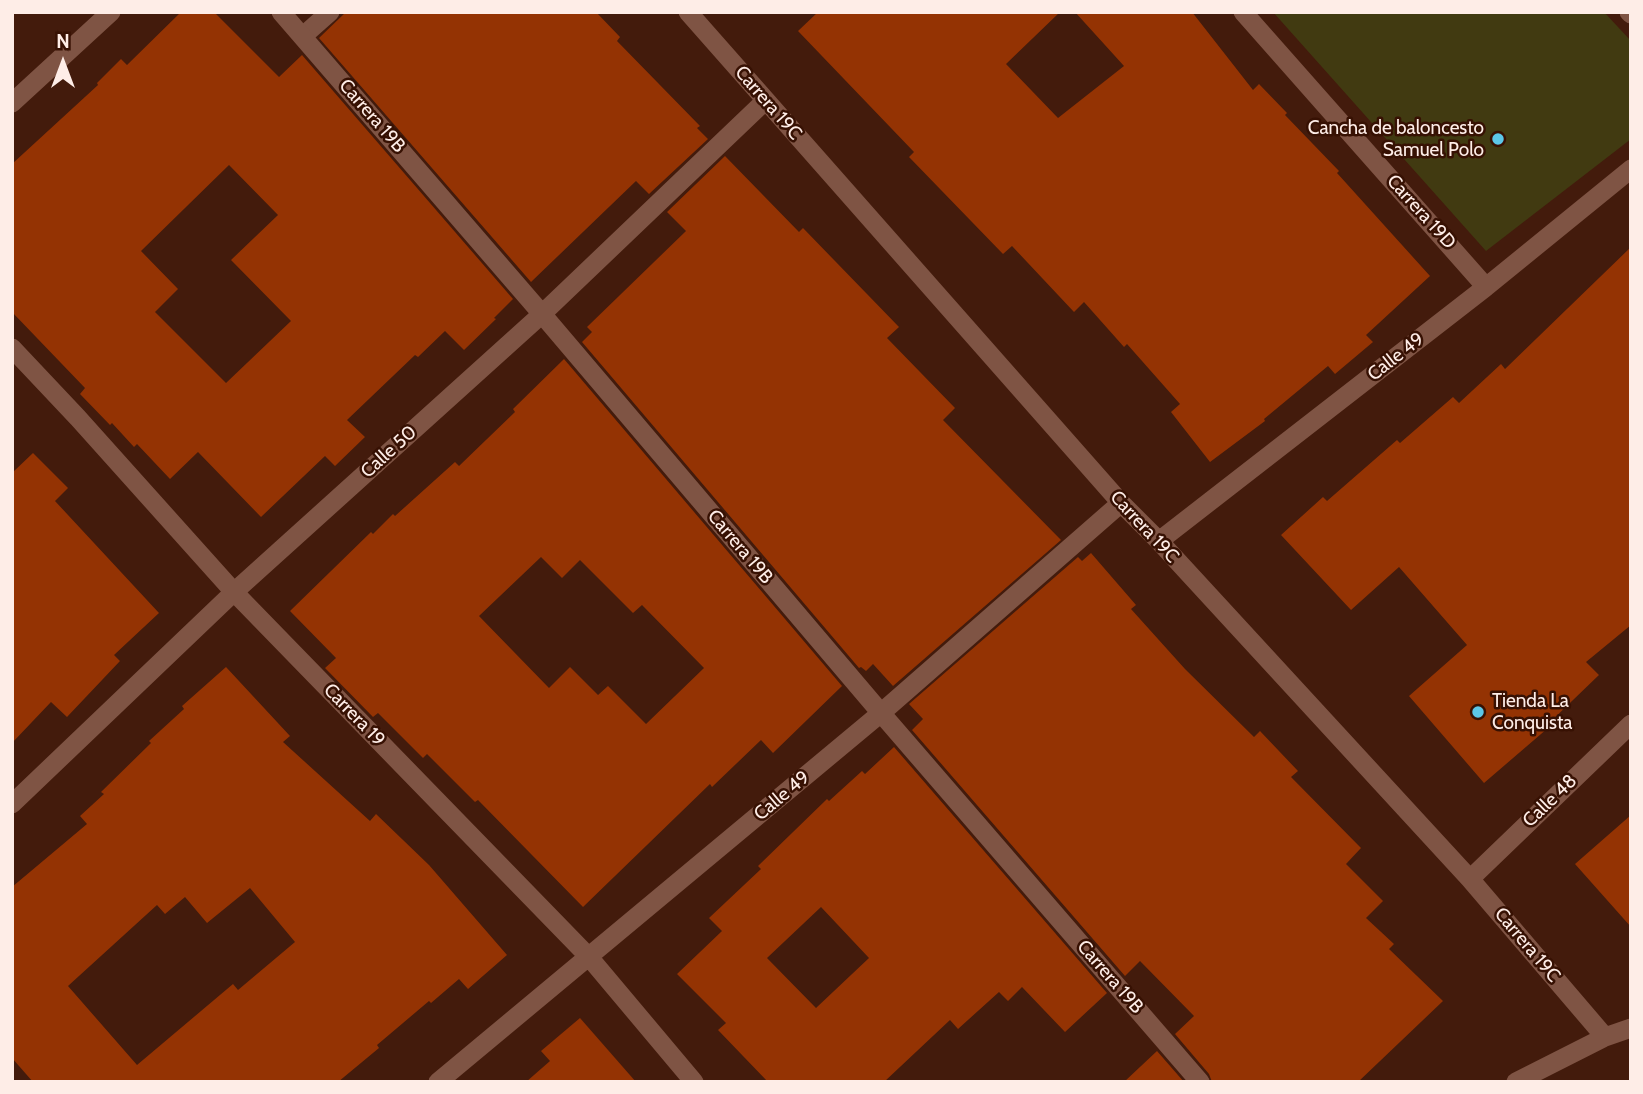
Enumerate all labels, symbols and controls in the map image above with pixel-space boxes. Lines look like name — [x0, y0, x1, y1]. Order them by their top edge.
north arrow — [28, 28, 98, 98]
text: N — [56, 30, 70, 53]
street label: Carrera 19C — [730, 61, 806, 145]
street label: Carrera 19B — [334, 75, 410, 157]
place label: Cancha de baloncesto Samuel Polo — [1308, 117, 1484, 161]
marker: Cancha de baloncesto Samuel Polo — [1490, 131, 1506, 147]
street label: Carrera 19D — [1382, 170, 1460, 254]
street label: Calle 49 — [1363, 328, 1429, 386]
street label: Calle 50 — [356, 421, 422, 483]
street label: Carrera 19C — [1105, 486, 1183, 568]
street label: Carrera 19B — [702, 505, 778, 589]
street label: Carrera 19 — [319, 679, 389, 751]
place label: Tienda La Conquista — [1492, 690, 1572, 734]
marker: Tienda La Conquista — [1470, 704, 1486, 720]
street label: Calle 49 — [750, 766, 814, 826]
street label: Calle 48 — [1518, 770, 1582, 832]
street label: Carrera 19C — [1489, 903, 1565, 987]
street label: Carrera 19B — [1072, 936, 1148, 1018]

